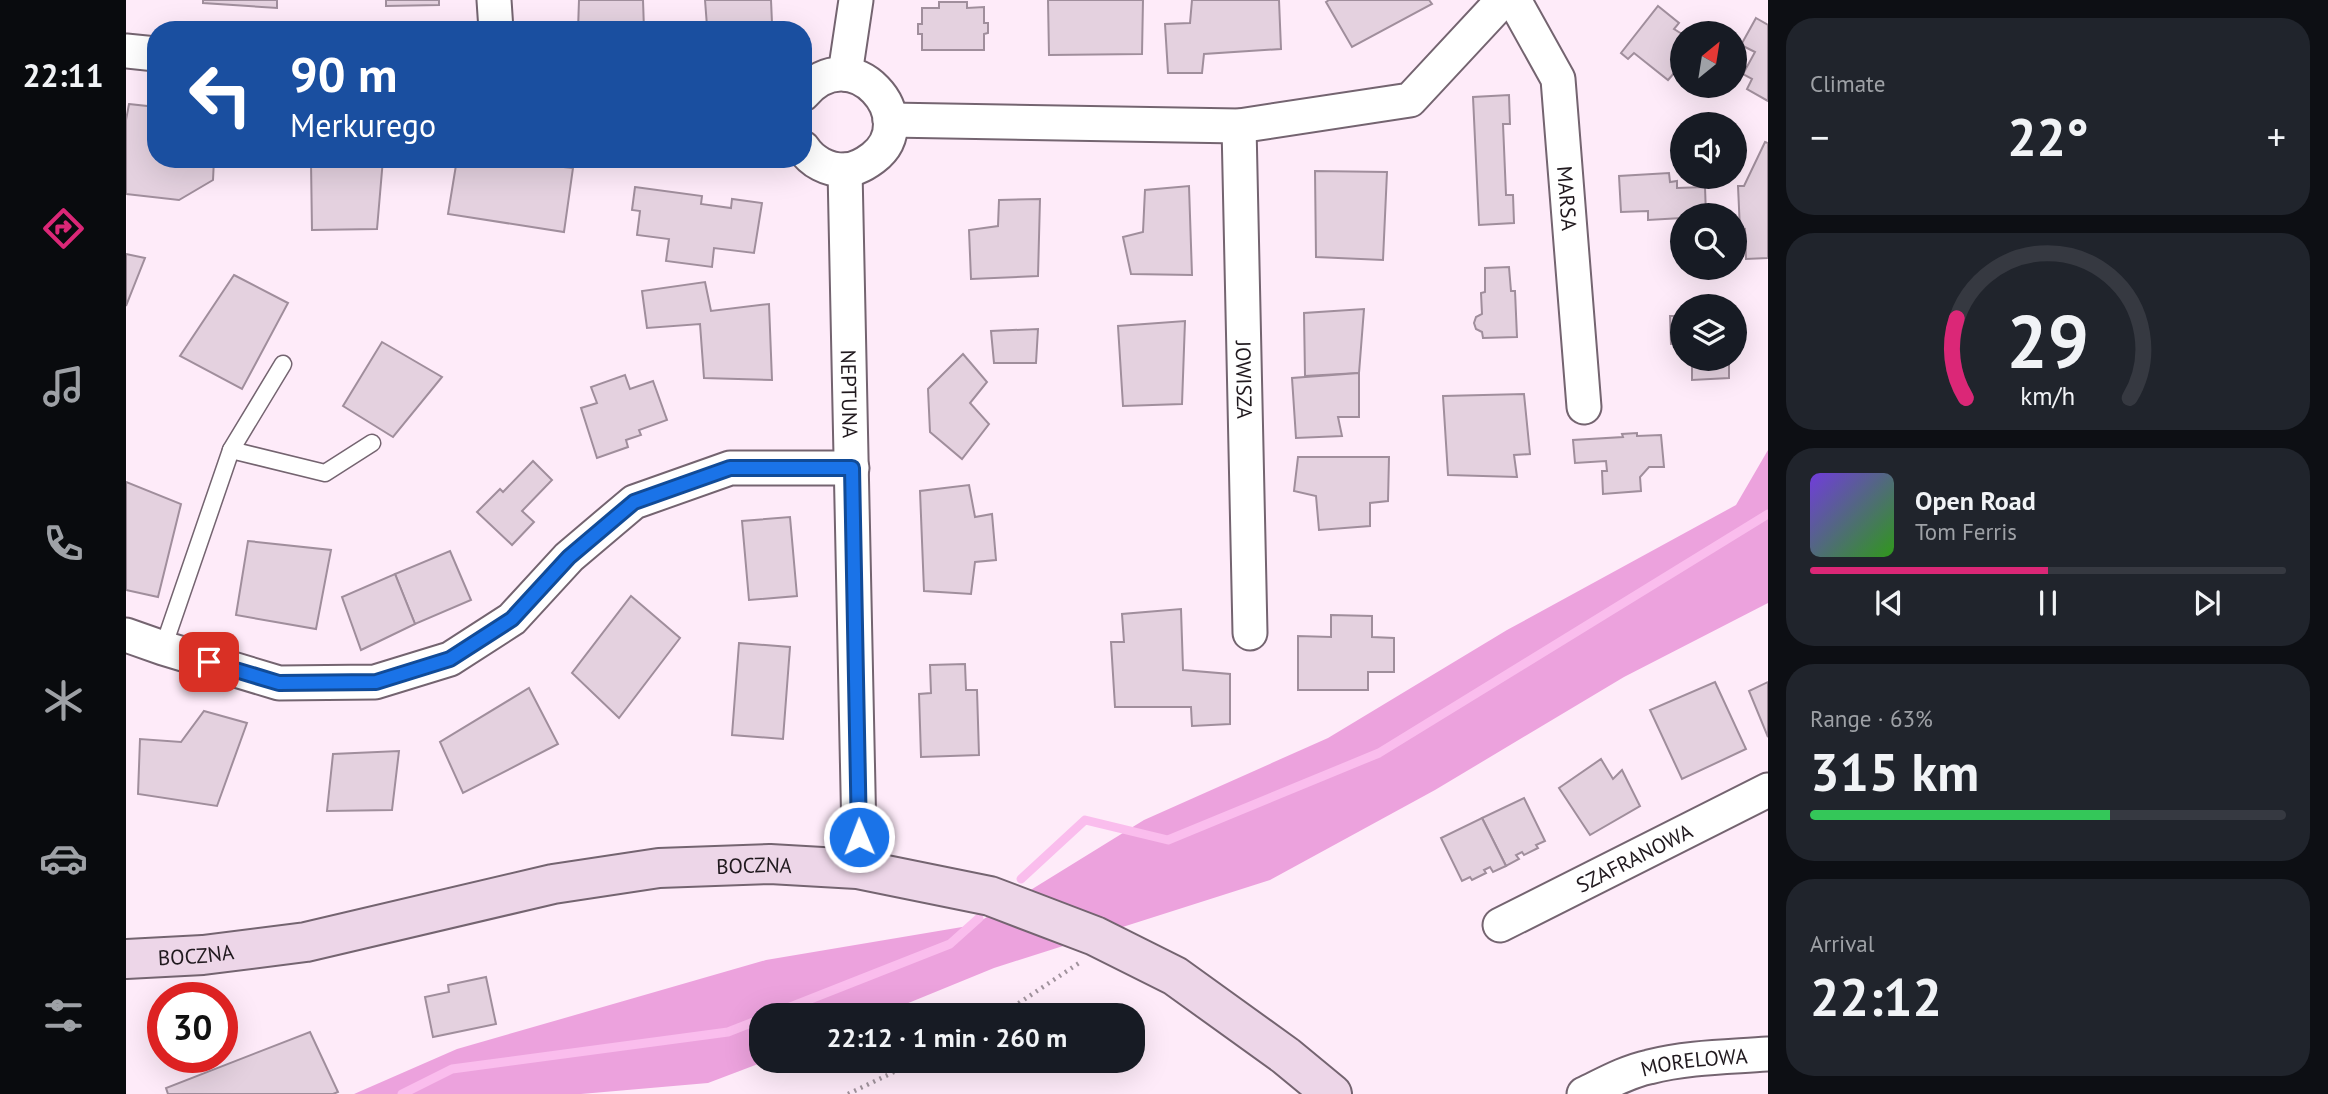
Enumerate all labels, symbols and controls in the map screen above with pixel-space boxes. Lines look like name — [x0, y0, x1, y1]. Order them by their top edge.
north arrow — [1670, 21, 1746, 98]
map controls — [1670, 21, 1747, 371]
text: 90 m — [290, 42, 397, 106]
icon: left — [175, 49, 266, 140]
text: 22:11 — [22, 54, 104, 96]
text: Climate — [1810, 69, 1885, 98]
text: 22° — [2007, 103, 2089, 170]
text: Merkurego — [290, 104, 436, 146]
button: sound — [1670, 112, 1747, 189]
text: − — [1810, 112, 1829, 161]
text: + — [2267, 112, 2286, 161]
street label: MARSA — [1551, 165, 1584, 232]
button: search — [1670, 203, 1747, 280]
icon: directions — [39, 204, 88, 253]
button: layers — [1670, 294, 1747, 371]
text: 29 — [2007, 294, 2089, 388]
street label: JOWISZA — [1230, 340, 1259, 420]
street label: NEPTUNA — [835, 349, 864, 439]
icon: music — [39, 362, 88, 411]
text: km/h — [2021, 380, 2075, 412]
text: Open Road — [1915, 484, 2036, 517]
text: Tom Ferris — [1915, 517, 2017, 546]
icon: phone — [39, 519, 88, 568]
icon: previous — [1870, 584, 1908, 622]
icon: pause — [2029, 584, 2067, 622]
icon: next — [2188, 584, 2226, 622]
pin — [179, 632, 239, 692]
icon: arrive — [190, 643, 228, 681]
icon: climate — [39, 676, 88, 725]
text: Range · 63% — [1810, 704, 1933, 733]
text: 315 km — [1810, 738, 1979, 805]
position arrow — [822, 800, 896, 874]
street label: SZAFRANOWA — [1571, 817, 1697, 898]
icon: car — [39, 834, 88, 883]
street label: BOCZNA — [716, 850, 794, 879]
text: Arrival — [1810, 929, 1874, 958]
street label: BOCZNA — [157, 938, 236, 971]
text: 22:12 — [1810, 963, 1942, 1030]
speed limit sign: 30 — [147, 982, 238, 1073]
icon: filters — [39, 991, 88, 1040]
text: 22:12 · 1 min · 260 m — [827, 1021, 1067, 1054]
street label: MORELOWA — [1638, 1042, 1749, 1082]

